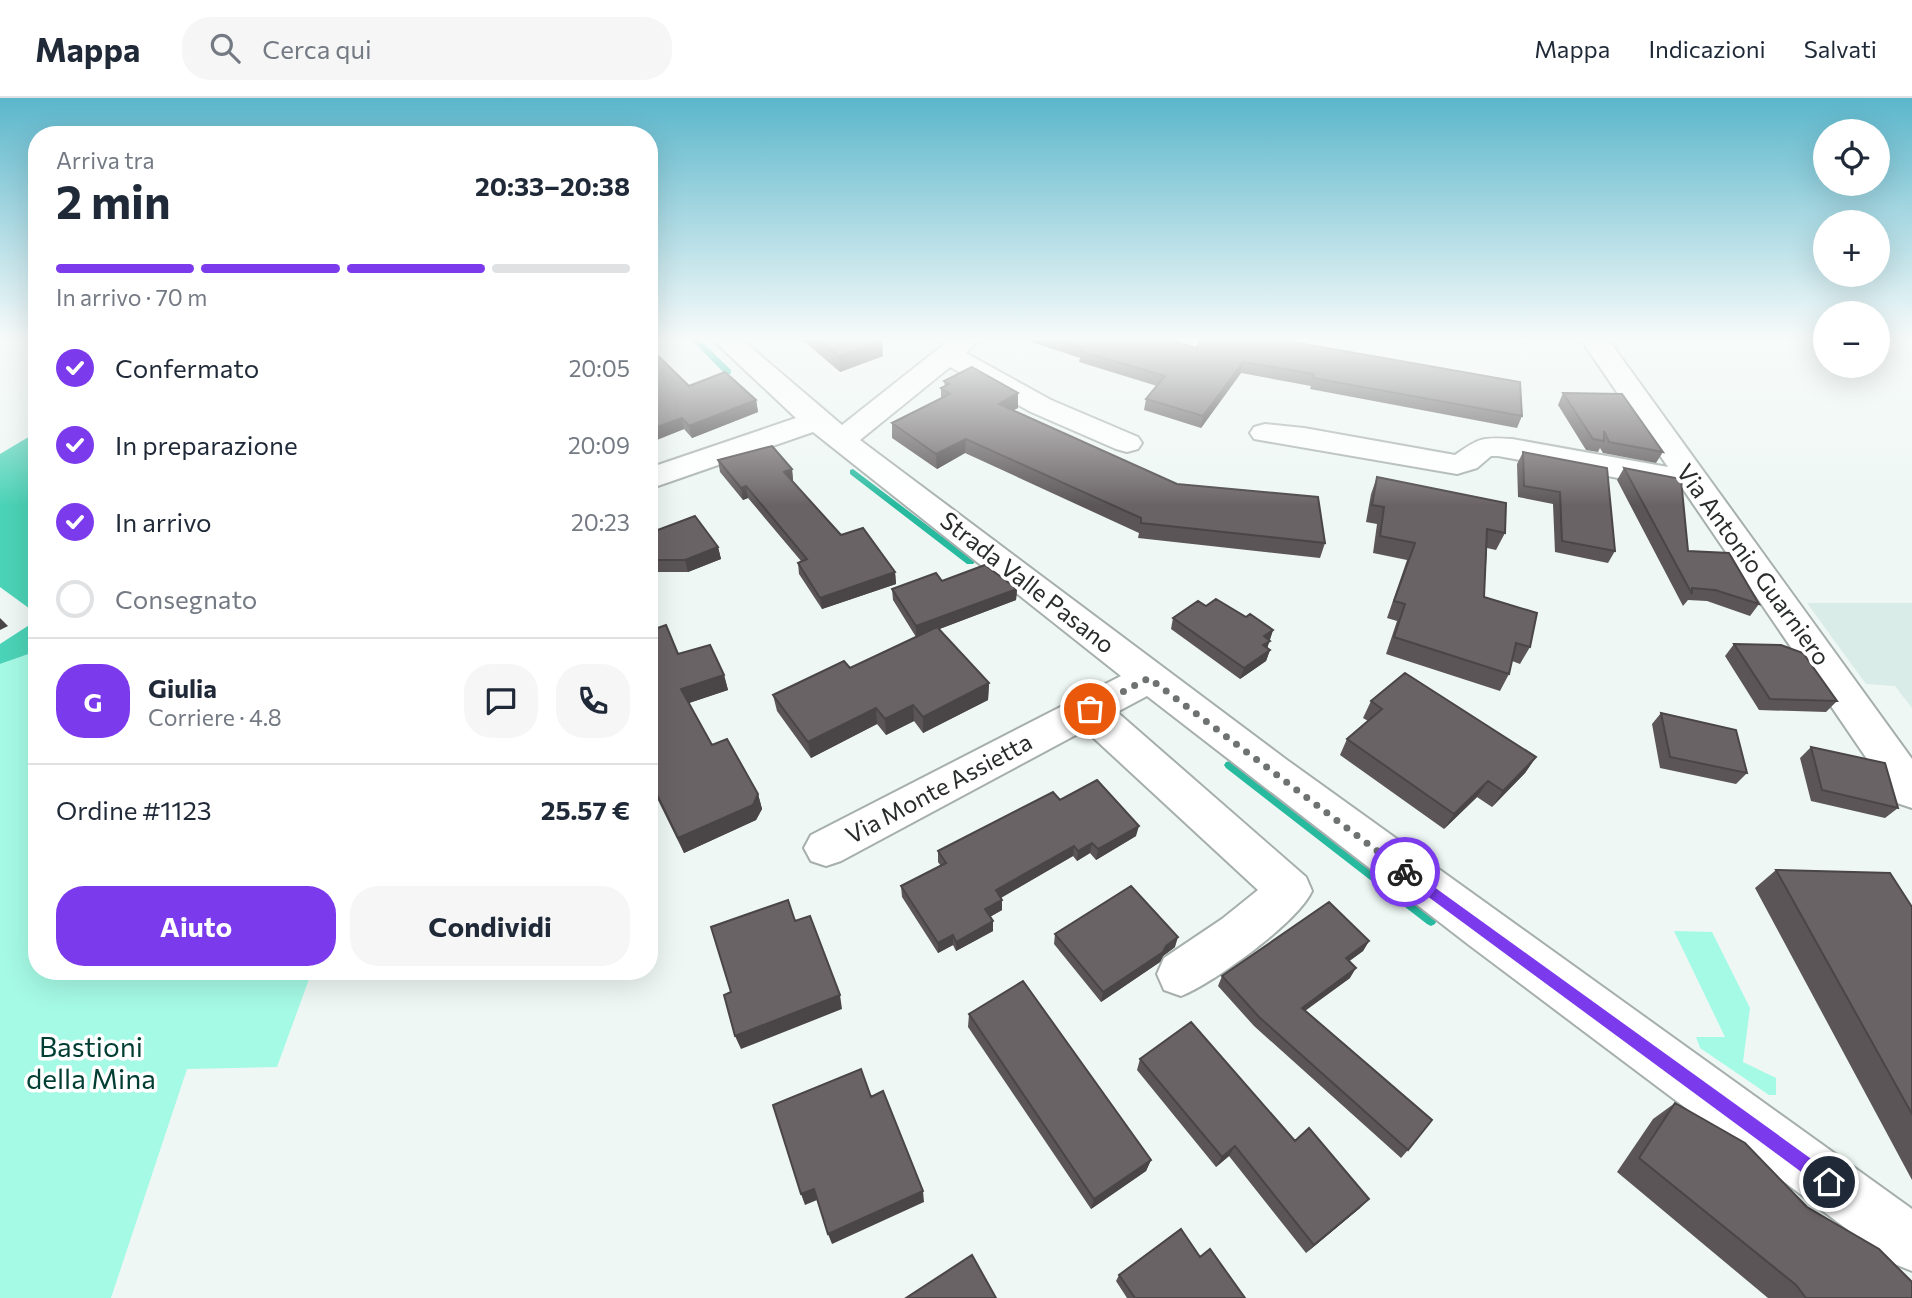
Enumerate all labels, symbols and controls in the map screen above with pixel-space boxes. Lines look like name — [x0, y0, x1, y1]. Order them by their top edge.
search box — [182, 17, 672, 80]
text: Mappa — [35, 28, 140, 69]
icon: search — [206, 29, 244, 67]
text: Cerca qui — [262, 33, 372, 64]
text: Mappa — [1534, 34, 1610, 63]
text: Indicazioni — [1648, 34, 1766, 63]
text: Salvati — [1804, 34, 1877, 63]
map controls — [1813, 119, 1890, 378]
button: locate — [1813, 119, 1890, 196]
text: Arriva tra — [56, 146, 155, 174]
text: 20:33–20:38 — [475, 170, 630, 201]
text: 2 min — [56, 172, 171, 228]
button: + — [1813, 210, 1890, 287]
text: In arrivo · 70 m — [56, 283, 207, 311]
button: − — [1813, 301, 1890, 378]
icon: check — [56, 349, 94, 387]
text: Confermato — [115, 352, 259, 383]
text: 20:05 — [569, 354, 630, 382]
icon: check — [56, 426, 94, 464]
text: In preparazione — [115, 429, 298, 460]
text: 20:09 — [568, 431, 630, 459]
street label: Via Antonio Guarniero — [1671, 458, 1837, 671]
icon: check — [56, 503, 94, 541]
street label: Strada Valle Pasano — [935, 505, 1121, 659]
text: In arrivo — [115, 506, 212, 537]
text: 20:23 — [571, 508, 630, 536]
text: Consegnato — [115, 583, 257, 614]
button: chat — [464, 664, 538, 738]
button: phone — [556, 664, 630, 738]
text: Giulia — [148, 672, 217, 703]
pin — [1060, 679, 1120, 739]
text: G — [84, 686, 102, 717]
icon: bag — [1071, 690, 1109, 728]
text: Corriere · 4.8 — [148, 703, 282, 731]
street label: Via Monte Assietta — [840, 726, 1036, 849]
text: Ordine #1123 — [56, 794, 212, 825]
text: 25.57 € — [541, 794, 630, 825]
courier — [1370, 837, 1440, 907]
icon: bike — [1386, 853, 1424, 891]
button: Aiuto — [56, 886, 336, 966]
button: Condividi — [350, 886, 630, 966]
park label: Bastioni della Mina — [26, 1029, 156, 1095]
pin — [1799, 1152, 1859, 1212]
icon: home — [1810, 1163, 1848, 1201]

